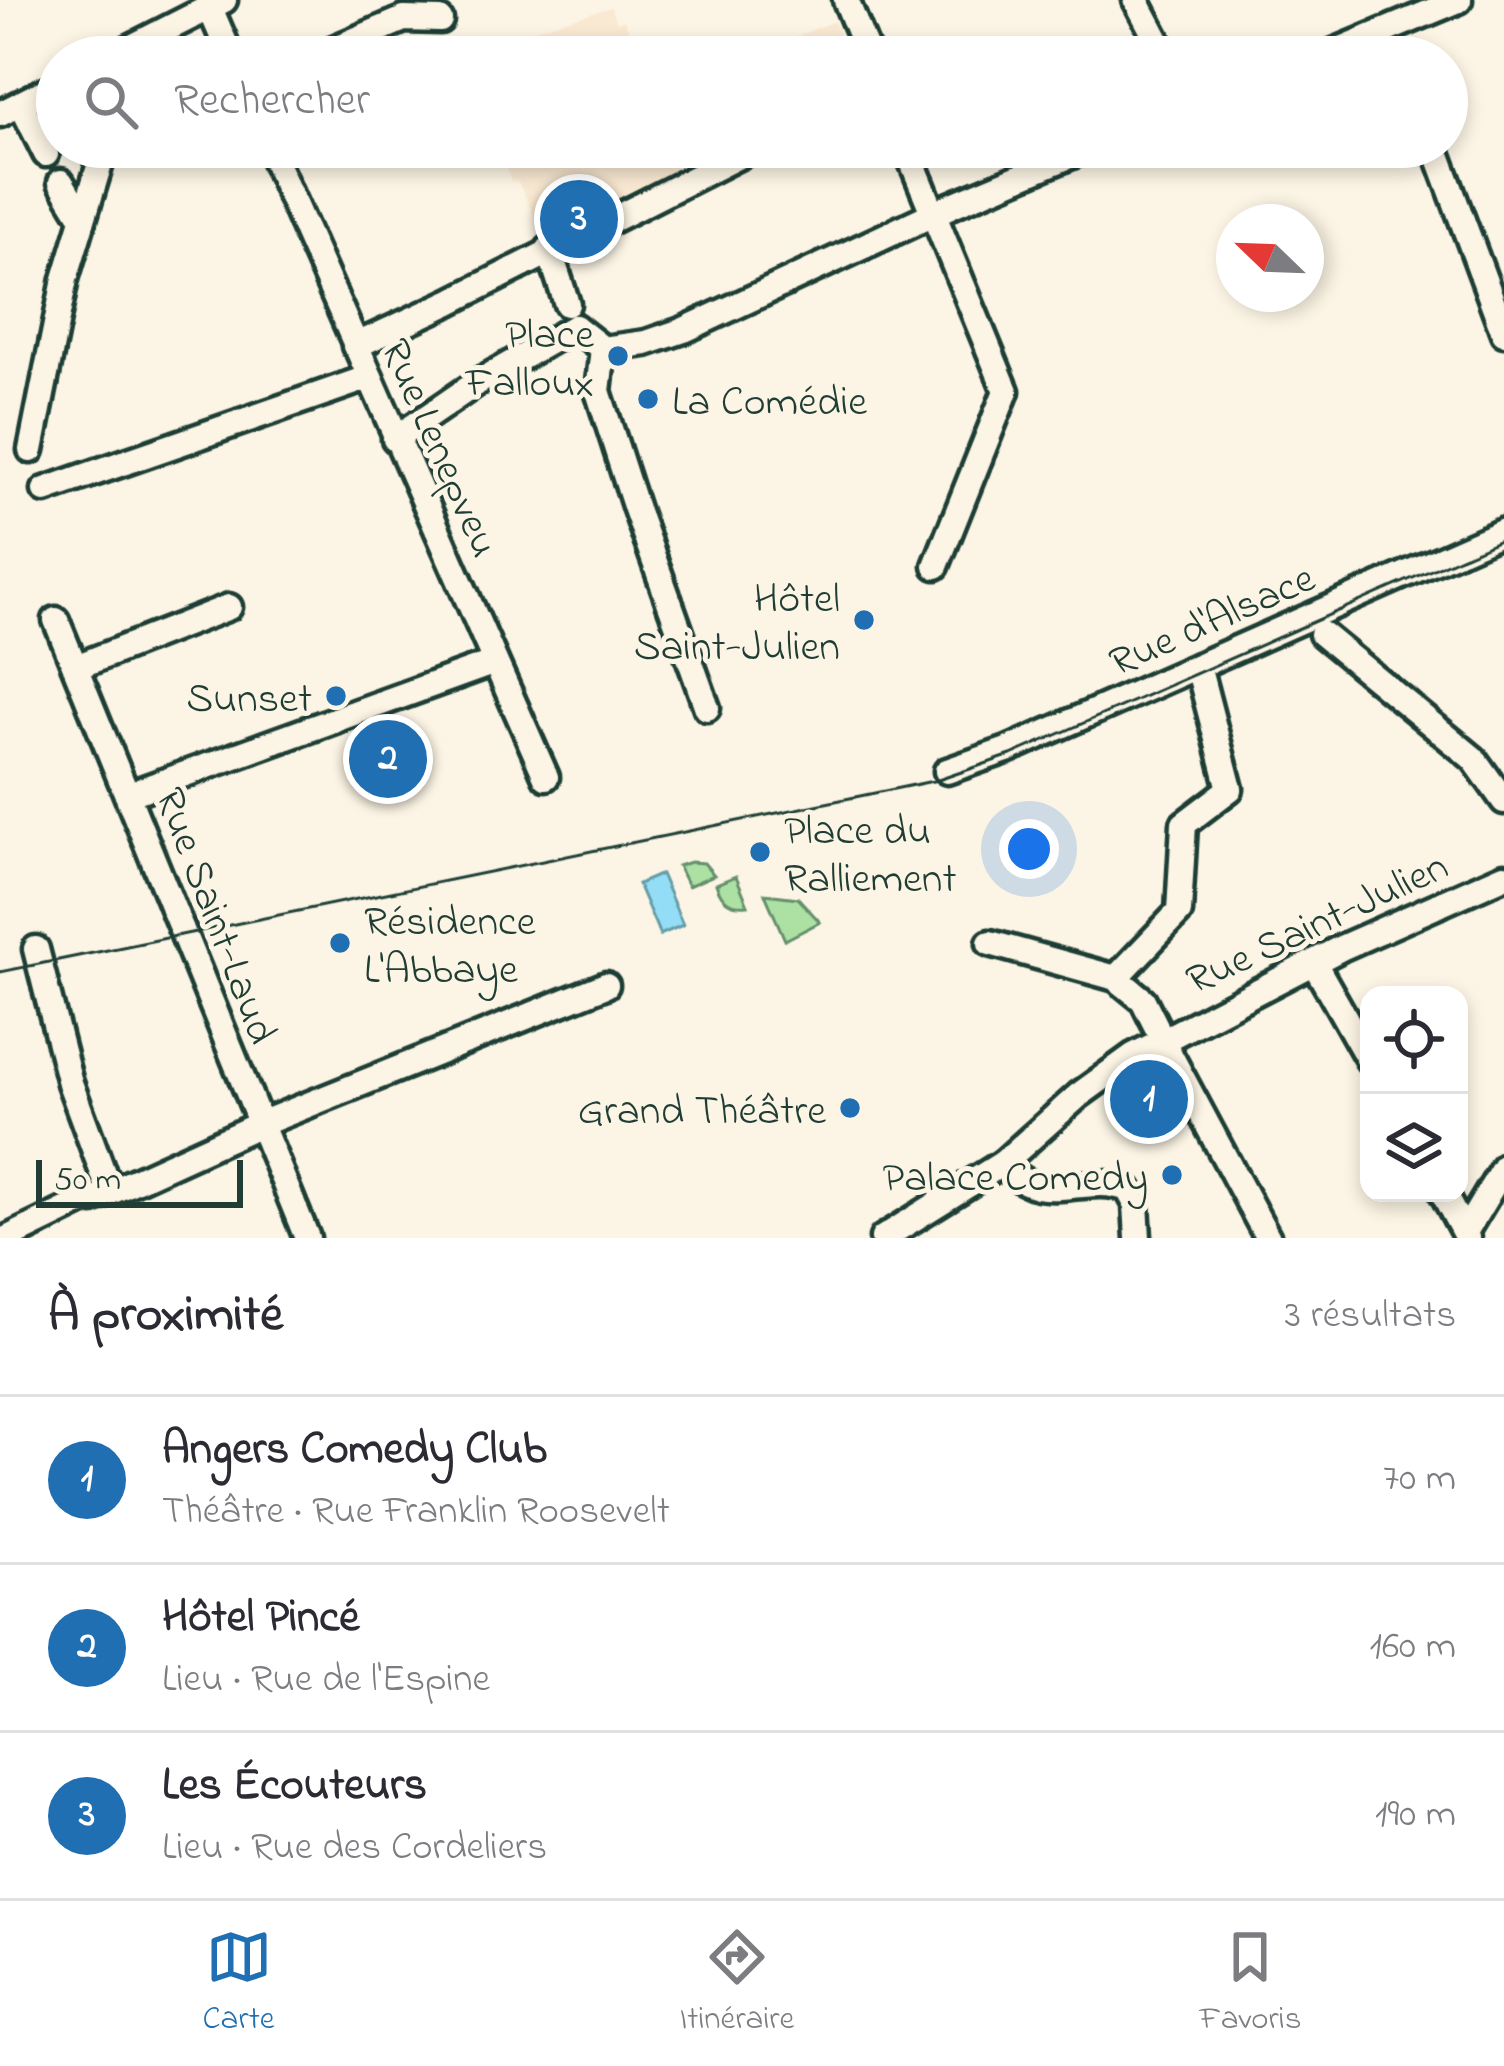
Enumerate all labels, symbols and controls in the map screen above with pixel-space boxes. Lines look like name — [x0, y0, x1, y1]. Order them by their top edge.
search box — [36, 36, 1468, 168]
icon: search — [78, 69, 144, 135]
text: Rechercher — [174, 69, 370, 135]
pin: 3 — [540, 174, 618, 264]
north arrow — [1216, 204, 1324, 312]
place label: Place Falloux — [464, 306, 594, 415]
street label: Rue Lenepveu — [363, 330, 513, 568]
marker: Place Falloux — [605, 343, 631, 369]
place label: La Comédie — [672, 373, 867, 434]
marker: La Comédie — [635, 386, 661, 412]
street label: Rue d'Alsace — [1100, 550, 1325, 694]
place label: Hôtel Saint-Julien — [634, 570, 840, 679]
marker: Hôtel Saint-Julien — [851, 607, 877, 633]
place label: Sunset — [186, 670, 312, 731]
marker: Sunset — [323, 683, 349, 709]
pin: 2 — [349, 714, 427, 804]
street label: Rue Saint-Laud — [137, 780, 291, 1054]
place label: Place du Ralliement — [784, 802, 957, 911]
your location — [999, 819, 1059, 879]
street label: Rue Saint-Julien — [1177, 838, 1459, 1012]
marker: Place du Ralliement — [747, 839, 773, 865]
place label: Résidence L'Abbaye — [364, 893, 536, 1002]
marker: Résidence L'Abbaye — [327, 930, 353, 956]
map controls — [1360, 986, 1468, 1202]
button: locate — [1360, 986, 1468, 1094]
pin: 1 — [1110, 1054, 1188, 1144]
place label: Grand Théâtre — [578, 1082, 826, 1143]
button: layers — [1360, 1094, 1468, 1202]
marker: Grand Théâtre — [837, 1095, 863, 1121]
place label: Palace Comedy — [883, 1149, 1148, 1210]
scale bar — [36, 1154, 243, 1207]
text: 50 m — [54, 1157, 121, 1205]
marker: Palace Comedy — [1159, 1162, 1185, 1188]
text: À proximité — [48, 1279, 283, 1354]
text: 3 résultats — [1285, 1288, 1456, 1345]
text: Angers Comedy Club — [162, 1418, 547, 1484]
text: 1 — [81, 1451, 93, 1508]
text: 70 m — [1383, 1451, 1456, 1508]
text: Théâtre · Rue Franklin Roosevelt — [162, 1484, 670, 1541]
text: Hôtel Pincé — [162, 1586, 359, 1652]
text: 2 — [77, 1619, 97, 1676]
text: 160 m — [1370, 1619, 1456, 1676]
text: Lieu · Rue de l'Espine — [162, 1652, 490, 1709]
text: Les Écouteurs — [162, 1754, 427, 1820]
text: 3 — [79, 1787, 95, 1844]
text: 190 m — [1375, 1787, 1456, 1844]
text: Lieu · Rue des Cordeliers — [162, 1820, 547, 1877]
tab: Carte — [203, 1924, 275, 2044]
tab: Itinéraire — [680, 1924, 794, 2044]
tab: Favoris — [1199, 1924, 1301, 2044]

